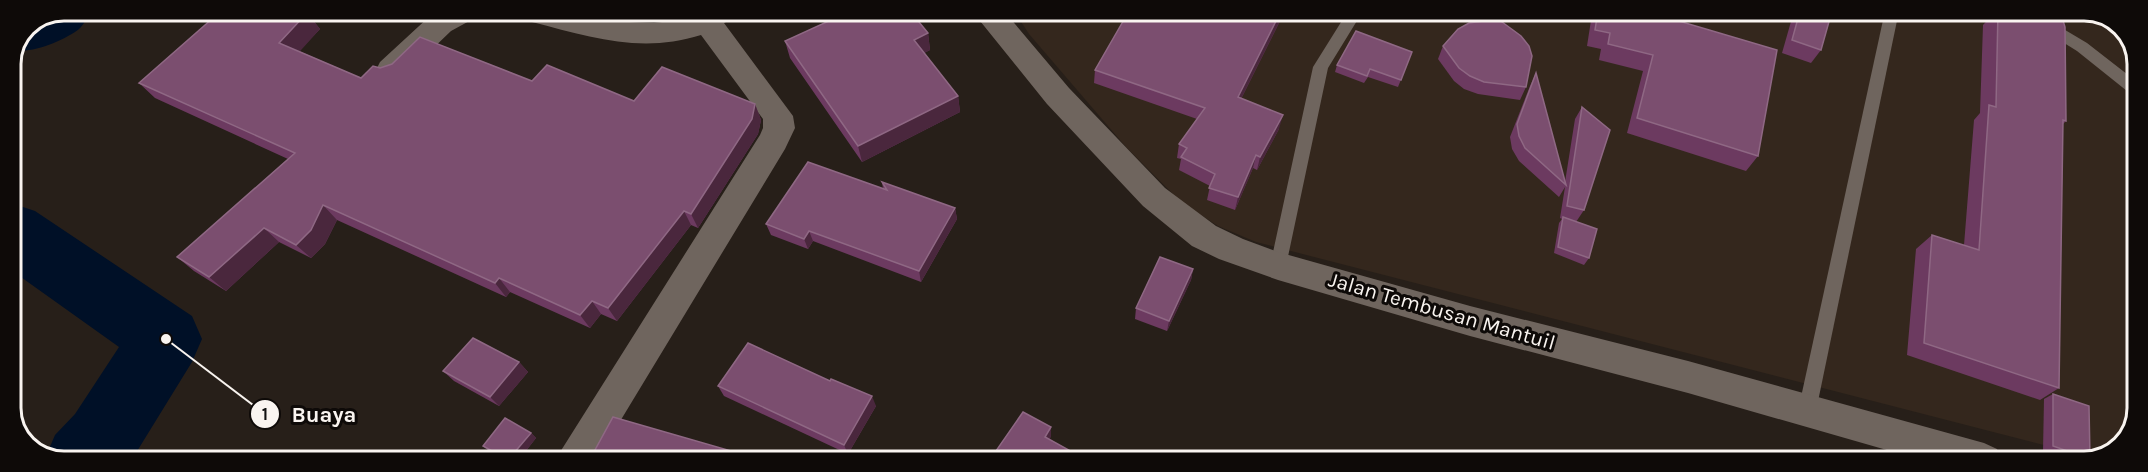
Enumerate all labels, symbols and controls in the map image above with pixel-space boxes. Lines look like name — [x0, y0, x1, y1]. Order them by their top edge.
street label: Jalan Tembusan Mantuil — [1326, 267, 1558, 355]
callout: Buaya — [250, 394, 369, 434]
text: Buaya — [292, 402, 356, 428]
text: 1 — [262, 403, 268, 425]

